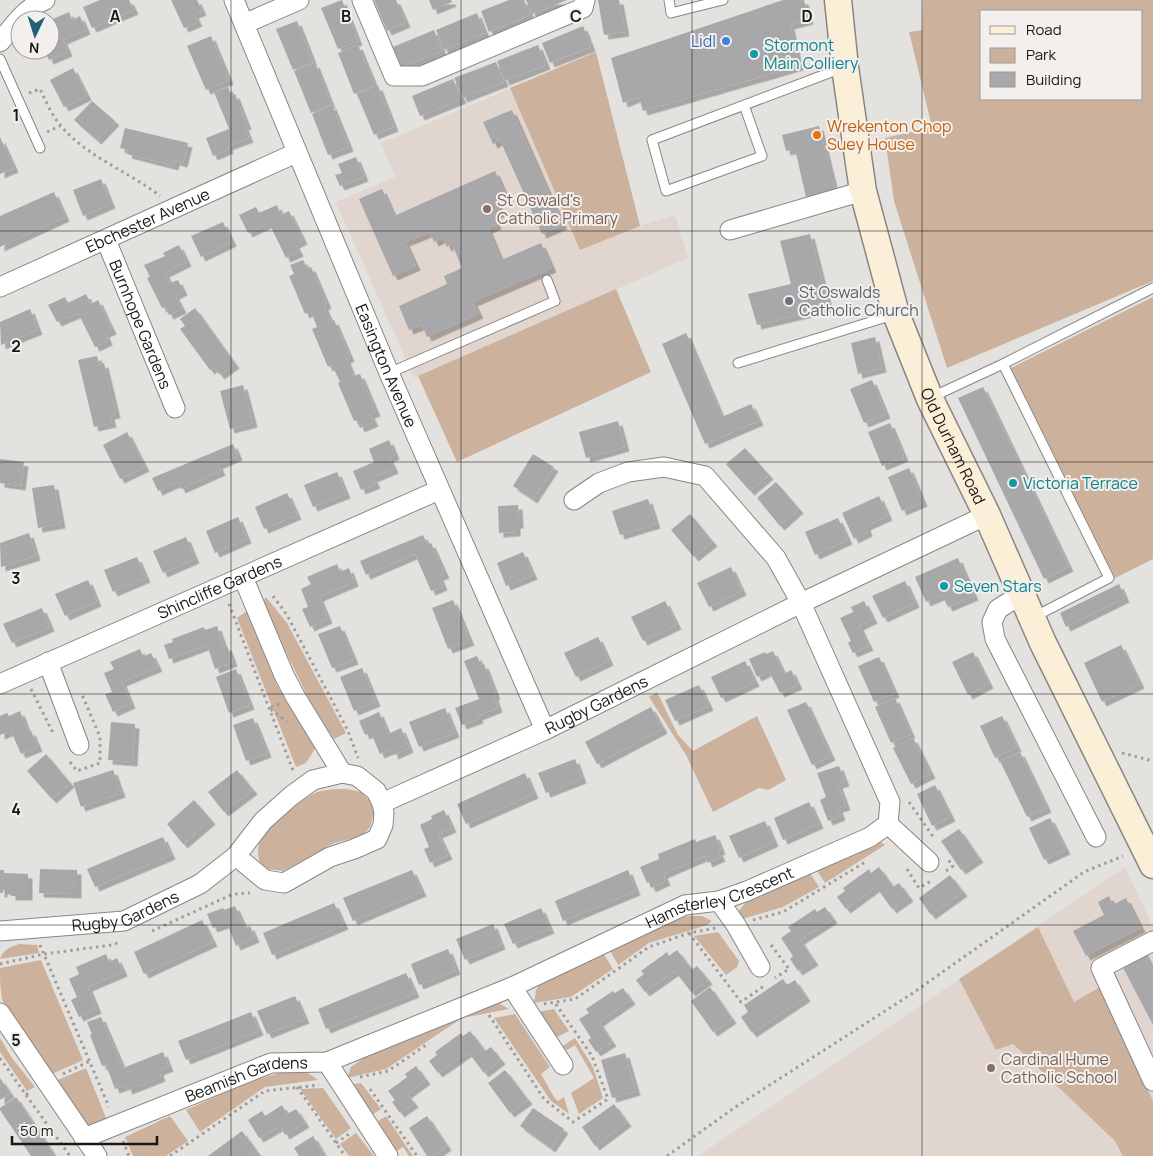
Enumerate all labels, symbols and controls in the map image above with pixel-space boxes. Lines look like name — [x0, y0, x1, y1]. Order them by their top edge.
text: A — [110, 5, 121, 27]
text: B — [341, 5, 351, 27]
text: C — [570, 5, 582, 27]
text: D — [801, 5, 813, 27]
north arrow — [10, 10, 60, 60]
legend — [980, 10, 1143, 100]
text: Road — [1026, 19, 1062, 40]
place label: Lidl — [691, 30, 716, 52]
place label: Stormont Main Colliery — [764, 34, 859, 74]
marker: Lidl — [720, 35, 732, 47]
text: N — [28, 39, 40, 58]
text: Park — [1026, 44, 1056, 65]
marker: Stormont Main Colliery — [748, 48, 760, 60]
text: Building — [1026, 69, 1081, 90]
text: 1 — [12, 104, 20, 126]
place label: Wrekenton Chop Suey House — [827, 115, 951, 155]
marker: Wrekenton Chop Suey House — [811, 129, 823, 141]
street label: Ebchester Avenue — [82, 183, 213, 258]
place label: St Oswald's Catholic Primary — [497, 189, 619, 229]
marker: St Oswald's Catholic Primary — [481, 203, 493, 215]
street label: Burnhope Gardens — [104, 256, 177, 392]
place label: St Oswalds Catholic Church — [799, 281, 919, 321]
marker: St Oswalds Catholic Church — [783, 295, 795, 307]
street label: Easington Avenue — [350, 300, 422, 431]
text: 2 — [11, 335, 21, 357]
street label: Old Durham Road — [916, 385, 991, 508]
place label: Victoria Terrace — [1023, 472, 1138, 494]
marker: Victoria Terrace — [1007, 477, 1019, 489]
street label: Shincliffe Gardens — [154, 550, 285, 624]
text: 3 — [11, 567, 21, 589]
place label: Seven Stars — [954, 575, 1042, 597]
marker: Seven Stars — [938, 580, 950, 592]
street label: Rugby Gardens — [541, 670, 652, 739]
text: 4 — [11, 798, 21, 820]
street label: Hamsterley Crescent — [642, 861, 797, 933]
street label: Rugby Gardens — [71, 885, 182, 936]
text: 5 — [11, 1029, 21, 1051]
place label: Cardinal Hume Catholic School — [1001, 1048, 1117, 1088]
street label: Beamish Gardens — [182, 1051, 308, 1107]
marker: Cardinal Hume Catholic School — [985, 1062, 997, 1074]
scale bar — [12, 1114, 158, 1146]
text: 50 m — [20, 1120, 54, 1141]

